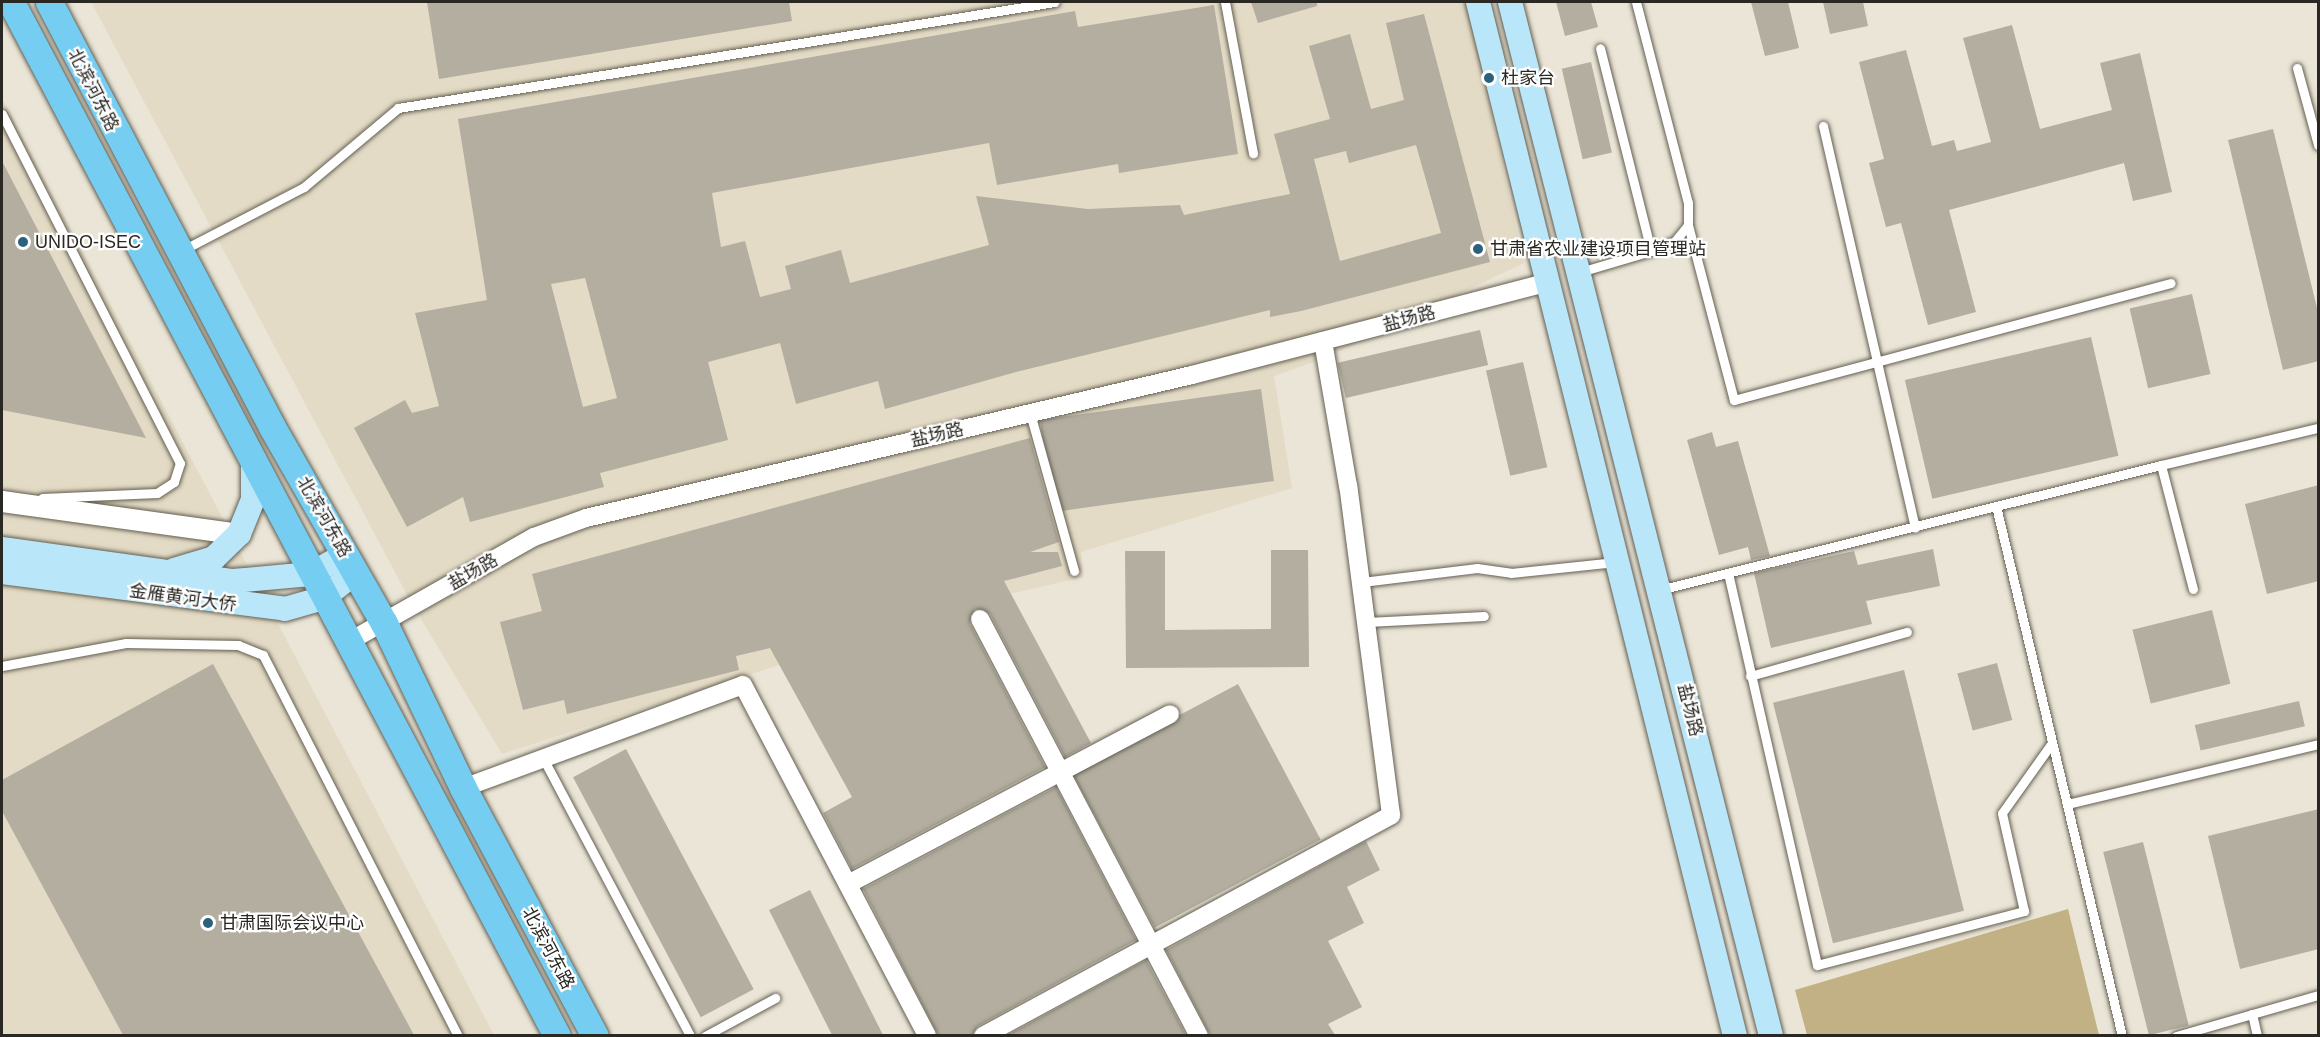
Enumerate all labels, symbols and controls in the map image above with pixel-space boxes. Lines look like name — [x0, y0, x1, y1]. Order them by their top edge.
street label: 北滨河东路 — [63, 45, 123, 135]
place label: 杜家台 — [1501, 67, 1555, 89]
marker: 杜家台 — [1482, 71, 1496, 85]
place label: UNIDO-ISEC — [35, 231, 141, 253]
marker: UNIDO-ISEC — [16, 235, 30, 249]
place label: 甘肃省农业建设项目管理站 — [1490, 238, 1706, 260]
marker: 甘肃省农业建设项目管理站 — [1471, 242, 1485, 256]
street label: 盐场路 — [1380, 302, 1438, 336]
street label: 盐场路 — [908, 418, 966, 452]
street label: 北滨河东路 — [292, 473, 356, 561]
street label: 盐场路 — [444, 549, 502, 595]
street label: 金雁黄河大侨 — [128, 580, 238, 616]
street label: 盐场路 — [1673, 681, 1707, 739]
street label: 北滨河东路 — [517, 903, 579, 993]
place label: 甘肃国际会议中心 — [220, 912, 364, 934]
marker: 甘肃国际会议中心 — [201, 916, 215, 930]

